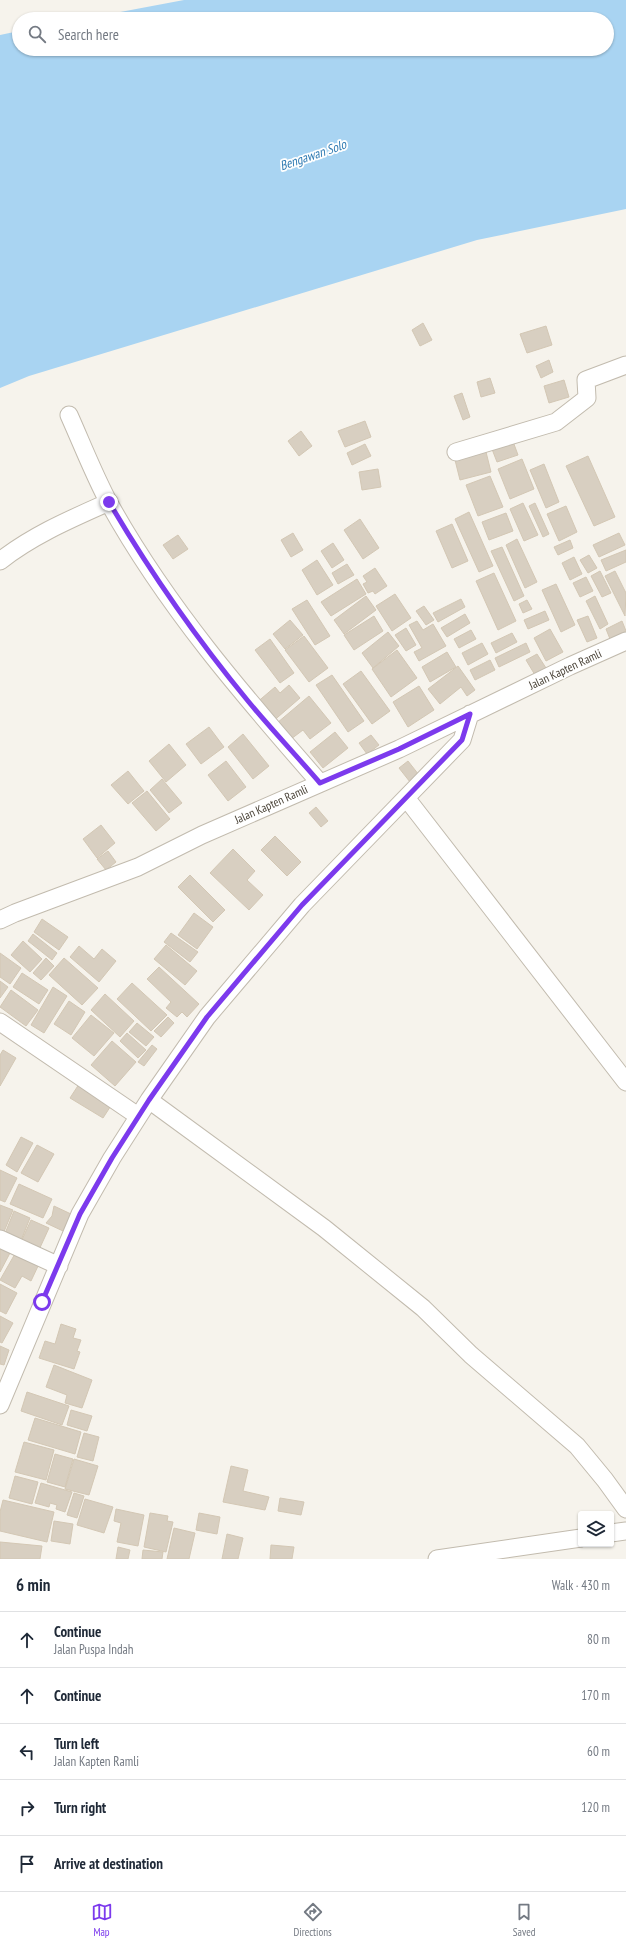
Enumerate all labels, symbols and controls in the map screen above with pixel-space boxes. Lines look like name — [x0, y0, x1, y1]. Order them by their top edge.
search box — [12, 12, 614, 56]
icon: search — [26, 23, 48, 45]
text: Search here — [58, 25, 119, 44]
water label: Bengawan Solo — [278, 135, 350, 174]
route end — [100, 493, 118, 511]
street label: Jalan Kapten Ramli — [525, 646, 604, 693]
street label: Jalan Kapten Ramli — [231, 781, 310, 827]
route start — [33, 1293, 51, 1311]
map controls — [578, 1511, 614, 1547]
button: layers — [578, 1511, 614, 1547]
text: 6 min — [16, 1574, 50, 1596]
text: Walk · 430 m — [552, 1577, 610, 1594]
text: Continue — [54, 1622, 101, 1641]
icon: ahead — [16, 1629, 38, 1651]
text: 80 m — [587, 1631, 610, 1648]
text: Jalan Puspa Indah — [54, 1641, 133, 1658]
icon: ahead — [16, 1685, 38, 1707]
text: Continue — [54, 1686, 101, 1705]
text: 170 m — [581, 1687, 610, 1704]
text: Turn left — [54, 1734, 99, 1753]
icon: left — [16, 1741, 38, 1763]
text: 60 m — [587, 1743, 610, 1760]
text: Jalan Kapten Ramli — [54, 1753, 139, 1770]
icon: right — [16, 1797, 38, 1819]
text: Turn right — [54, 1798, 106, 1817]
text: 120 m — [581, 1799, 610, 1816]
icon: arrive — [16, 1853, 38, 1875]
text: Arrive at destination — [54, 1854, 163, 1873]
tab: Map — [91, 1901, 113, 1939]
tab: Directions — [294, 1901, 332, 1939]
tab: Saved — [513, 1901, 535, 1939]

